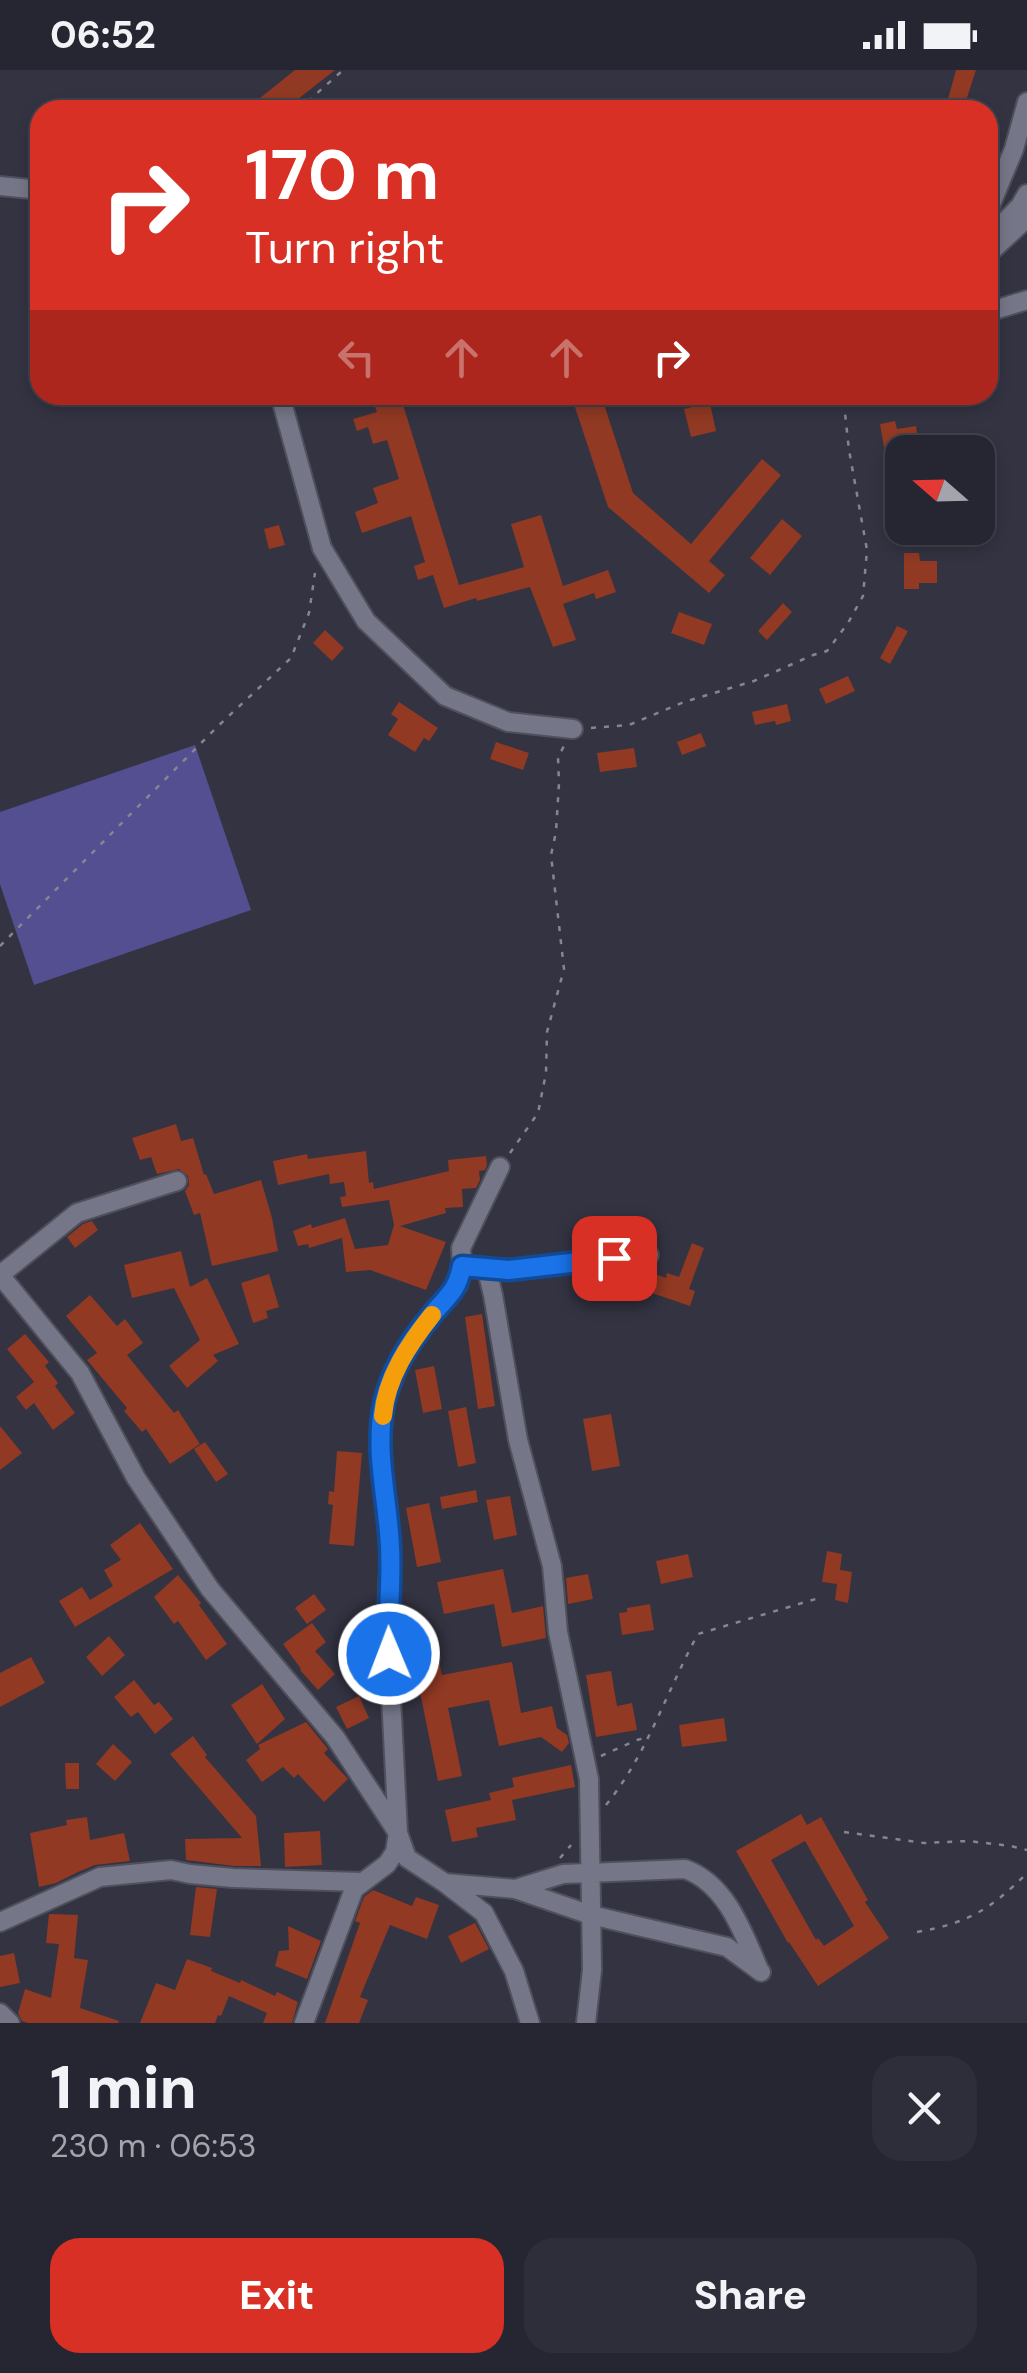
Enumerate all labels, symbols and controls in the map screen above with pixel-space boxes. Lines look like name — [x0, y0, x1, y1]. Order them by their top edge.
text: 06:52 — [50, 10, 156, 60]
text: 170 m — [245, 130, 439, 221]
icon: right — [80, 140, 210, 270]
text: Turn right — [245, 218, 444, 277]
icon: left — [329, 330, 384, 385]
icon: ahead — [434, 330, 489, 385]
icon: ahead — [539, 330, 594, 385]
icon: right — [644, 330, 699, 385]
north arrow — [885, 435, 995, 545]
map controls — [885, 435, 995, 545]
pin — [572, 1216, 657, 1301]
icon: arrive — [587, 1231, 642, 1286]
position arrow — [337, 1602, 441, 1706]
text: 1 min — [50, 2048, 197, 2127]
button: close — [872, 2056, 977, 2161]
text: 230 m · 06:53 — [50, 2125, 257, 2167]
button: Exit — [50, 2238, 504, 2353]
button: Share — [524, 2238, 977, 2353]

